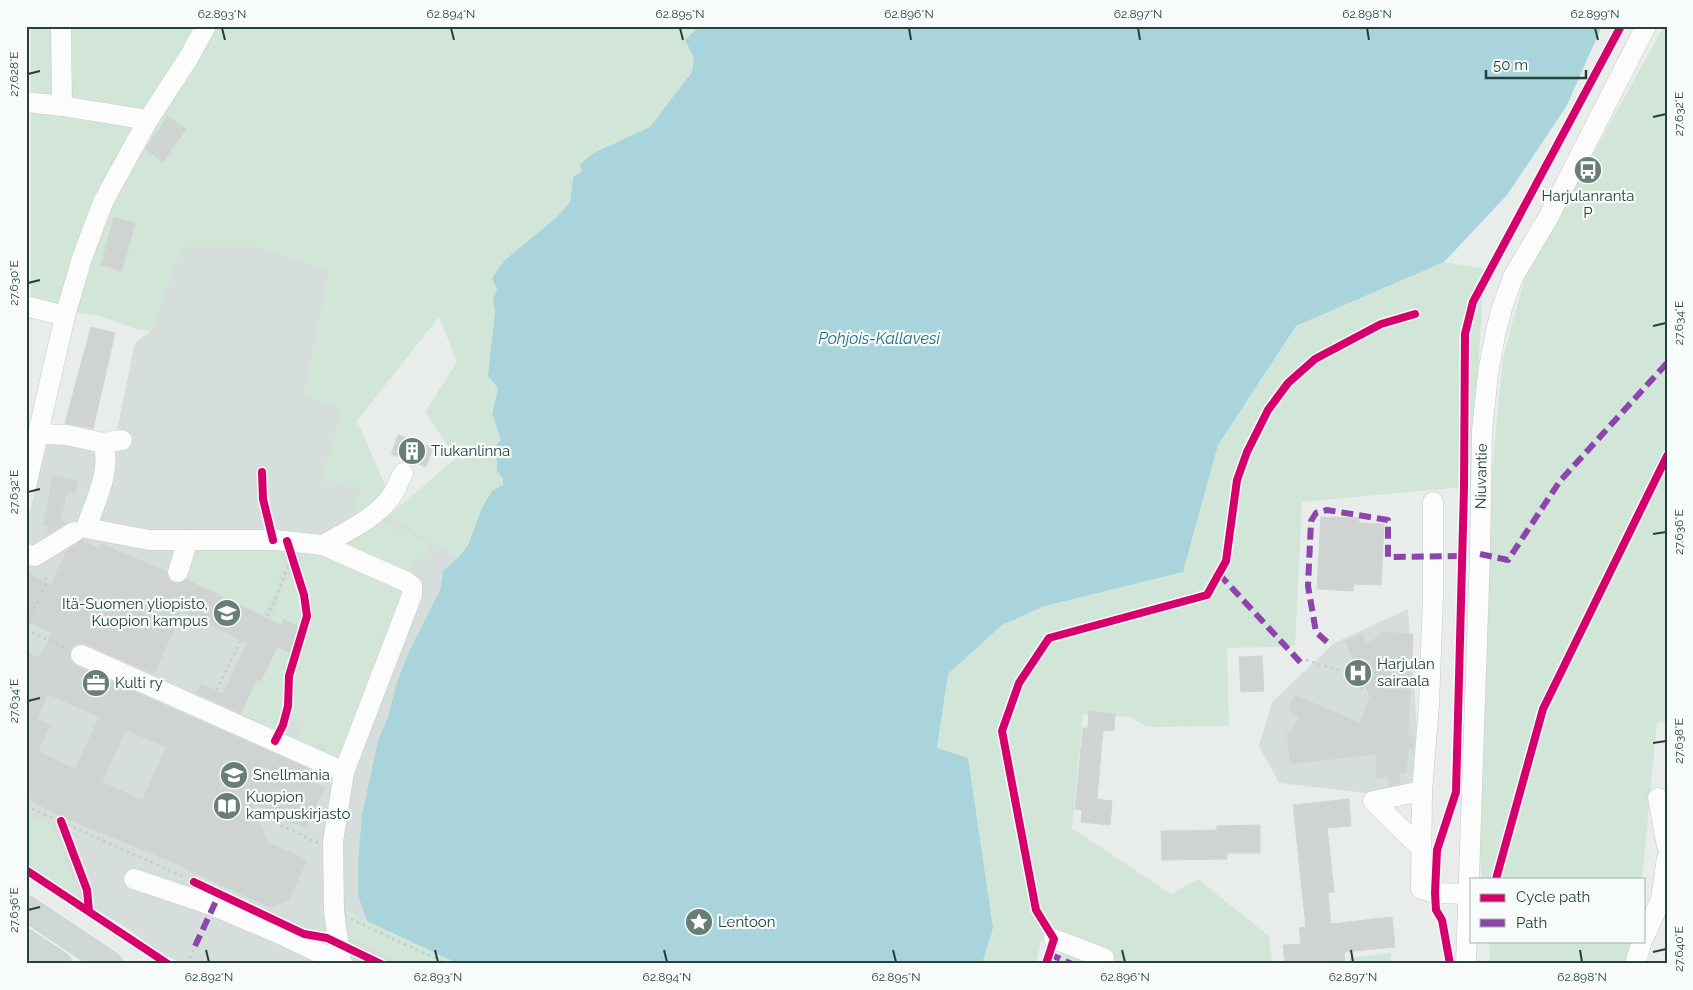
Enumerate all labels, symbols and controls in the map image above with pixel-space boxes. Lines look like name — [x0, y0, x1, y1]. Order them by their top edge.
text: 62.893°N — [198, 7, 246, 21]
text: 62.894°N — [427, 7, 475, 21]
text: 62.895°N — [656, 7, 704, 21]
text: 62.896°N — [884, 7, 934, 21]
text: 62.897°N — [1114, 7, 1162, 21]
text: 62.898°N — [1342, 7, 1392, 21]
text: 62.899°N — [1571, 7, 1619, 21]
scale bar — [1486, 48, 1586, 80]
text: 27.628°E — [7, 51, 21, 97]
text: 50 m — [1493, 56, 1528, 74]
text: 27.632°E — [1672, 92, 1686, 136]
bus stop icon: Harjulanranta P — [1573, 155, 1603, 185]
place label: Harjulanranta P — [1542, 187, 1635, 222]
text: 27.630°E — [7, 260, 21, 306]
text: 27.634°E — [1672, 301, 1686, 345]
water label: Pohjois-Kallavesi — [818, 329, 940, 348]
building icon: Tiukanlinna — [397, 436, 427, 466]
place label: Tiukanlinna — [431, 442, 510, 460]
street label: Niuvantie — [1472, 443, 1491, 509]
text: 27.632°E — [7, 470, 21, 514]
text: 27.636°E — [1672, 509, 1686, 555]
place label: Itä-Suomen yliopisto, Kuopion kampus — [62, 595, 208, 630]
school or university icon: Itä-Suomen yliopisto, Kuopion kampus — [212, 598, 242, 628]
place label: Harjulan sairaala — [1377, 655, 1435, 690]
hospital icon: Harjulan sairaala — [1343, 658, 1373, 688]
office icon: Kulti ry — [81, 668, 111, 698]
place label: Kulti ry — [115, 674, 163, 692]
text: 27.634°E — [7, 679, 21, 723]
text: 27.638°E — [1672, 718, 1686, 764]
school or university icon: Snellmania — [219, 760, 249, 790]
place label: Snellmania — [253, 766, 330, 784]
place label: Kuopion kampuskirjasto — [246, 788, 350, 823]
library icon: Kuopion kampuskirjasto — [212, 791, 242, 821]
legend — [1470, 878, 1646, 942]
text: 27.636°E — [7, 887, 21, 933]
text: Cycle path — [1516, 888, 1590, 906]
place icon: Lentoon — [684, 907, 714, 937]
place label: Lentoon — [718, 913, 776, 931]
text: Path — [1516, 914, 1547, 932]
text: 27.640°E — [1672, 926, 1686, 972]
text: 62.892°N — [185, 970, 233, 984]
text: 62.893°N — [414, 970, 462, 984]
text: 62.894°N — [643, 970, 691, 984]
text: 62.895°N — [872, 970, 920, 984]
text: 62.896°N — [1100, 970, 1150, 984]
text: 62.897°N — [1329, 970, 1377, 984]
text: 62.898°N — [1557, 970, 1607, 984]

